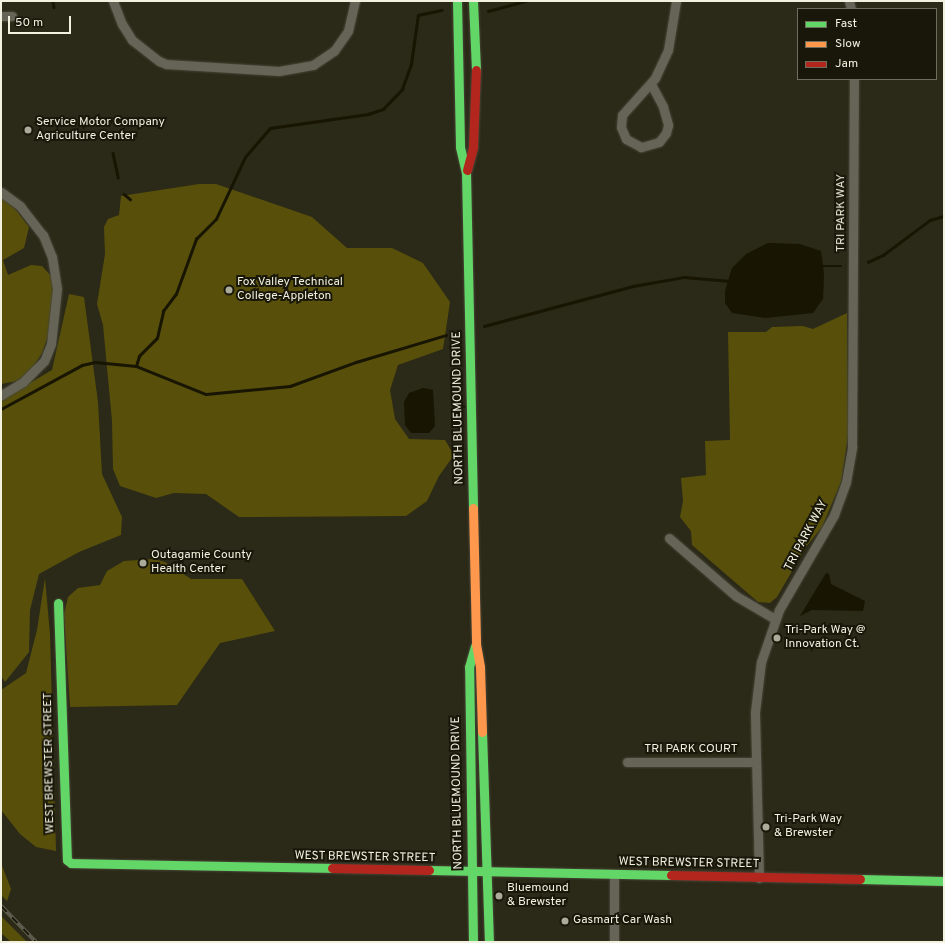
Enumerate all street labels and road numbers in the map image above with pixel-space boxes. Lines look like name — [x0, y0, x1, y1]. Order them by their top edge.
street label: TRI PARK WAY — [835, 174, 849, 252]
street label: NORTH BLUEMOUND DRIVE — [450, 331, 468, 485]
street label: TRI PARK WAY — [782, 498, 832, 574]
street label: WEST BREWSTER STREET — [42, 692, 58, 834]
street label: NORTH BLUEMOUND DRIVE — [449, 716, 467, 870]
street label: TRI PARK COURT — [644, 743, 738, 757]
street label: WEST BREWSTER STREET — [294, 850, 436, 866]
street label: WEST BREWSTER STREET — [618, 856, 760, 872]

